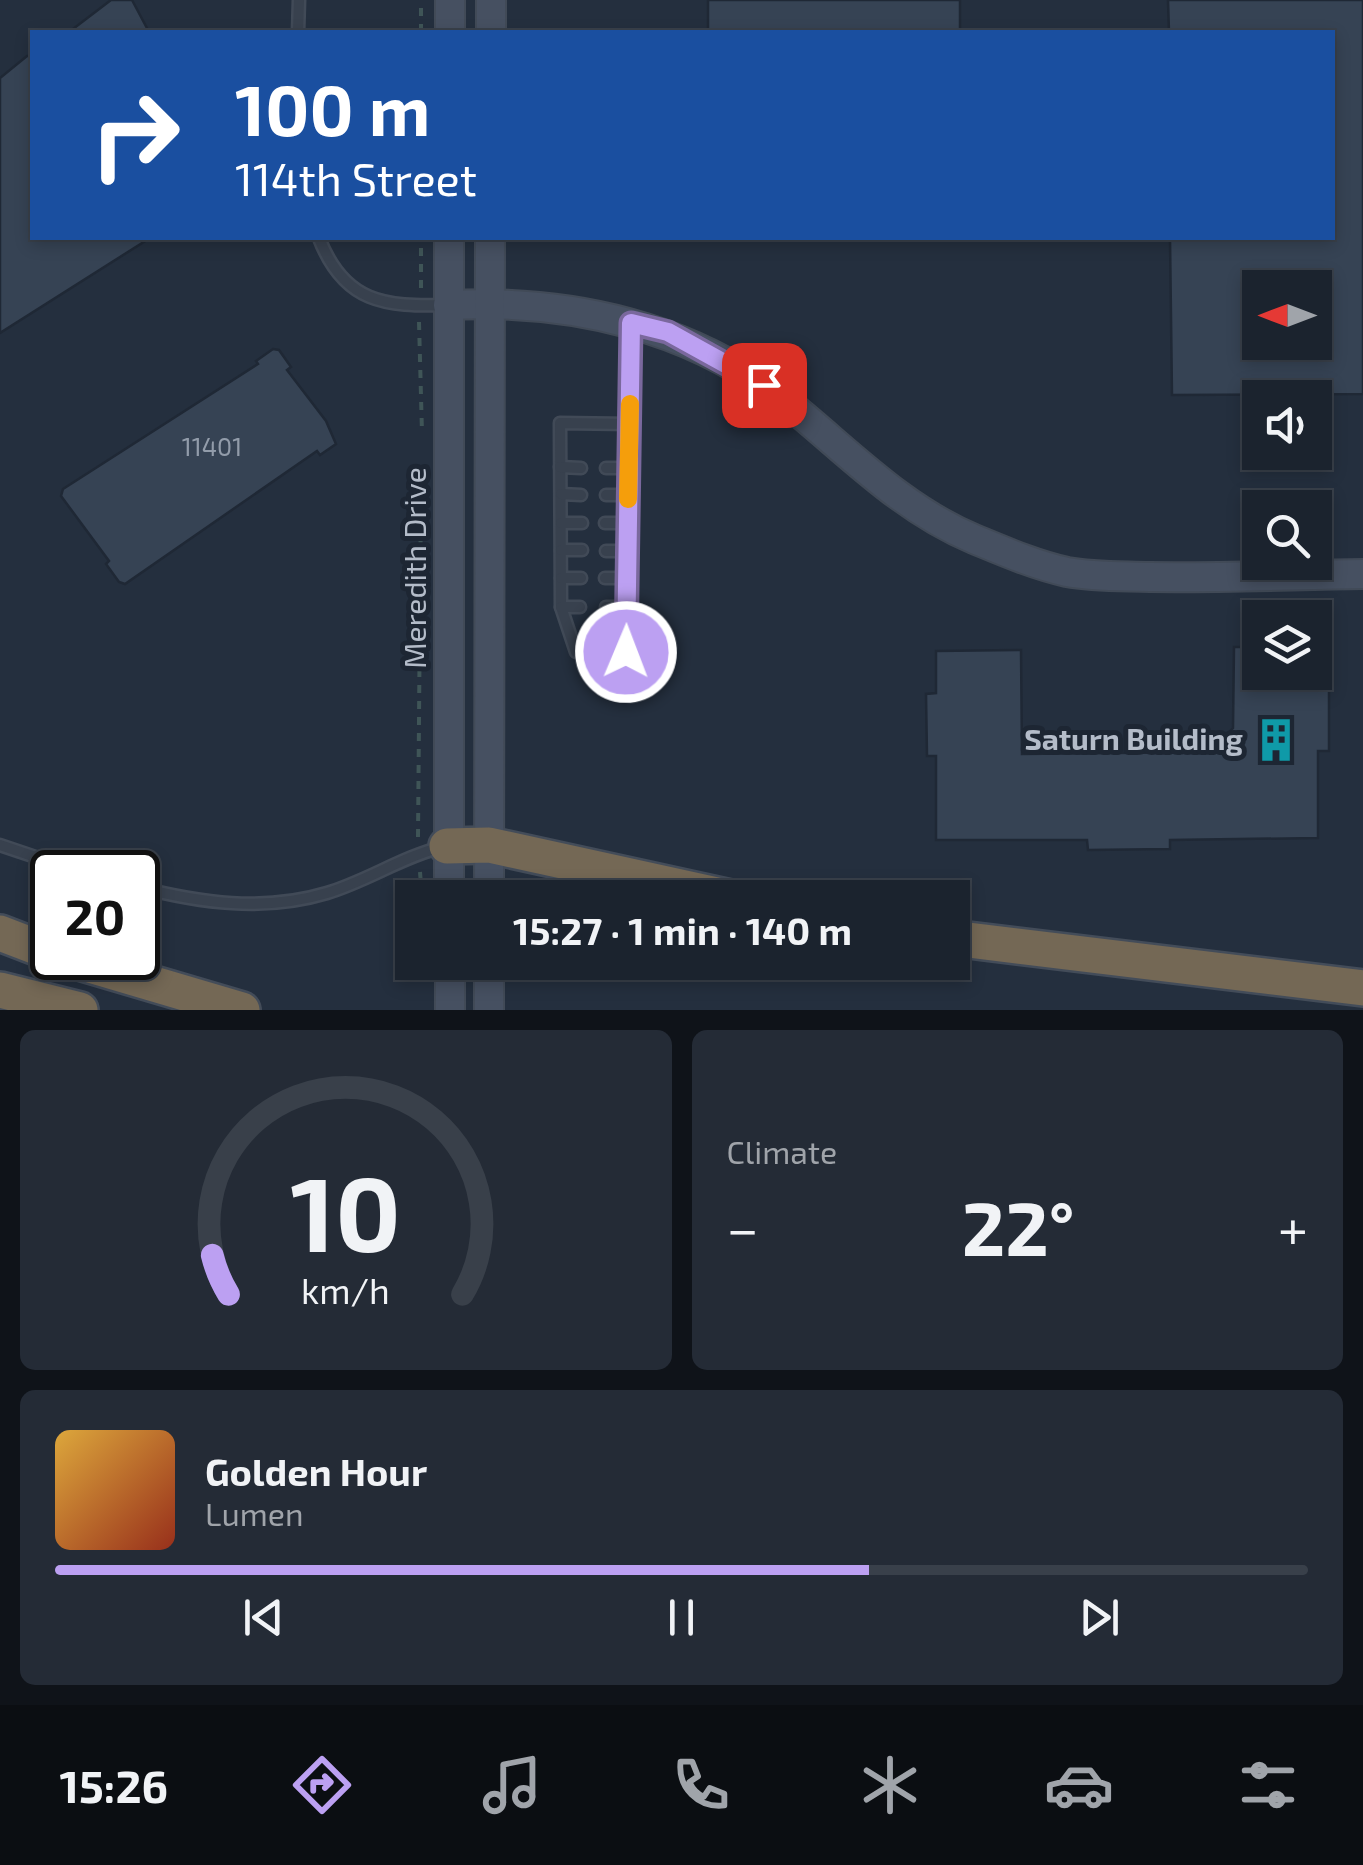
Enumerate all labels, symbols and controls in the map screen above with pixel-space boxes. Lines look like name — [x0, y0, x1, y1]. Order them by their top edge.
text: 100 m — [235, 66, 430, 150]
icon: right — [70, 70, 200, 200]
text: 114th Street — [235, 151, 477, 205]
north arrow — [1242, 270, 1332, 360]
map controls — [1242, 270, 1332, 690]
pin — [722, 343, 807, 428]
icon: arrive — [737, 358, 792, 413]
button: sound — [1242, 380, 1332, 470]
house number: 11401 — [182, 431, 242, 461]
street label: Meredith Drive — [396, 467, 432, 669]
button: search — [1242, 490, 1332, 580]
position arrow — [574, 600, 678, 704]
button: layers — [1242, 600, 1332, 690]
building icon: Saturn Building — [1252, 716, 1300, 764]
place label: Saturn Building — [1024, 720, 1244, 756]
speed limit sign: 20 — [30, 850, 160, 980]
text: 15:27 · 1 min · 140 m — [513, 907, 852, 953]
text: Climate — [727, 1132, 837, 1170]
text: 10 — [290, 1148, 401, 1273]
text: 22° — [962, 1181, 1075, 1271]
text: − — [727, 1194, 759, 1260]
text: + — [1278, 1194, 1308, 1260]
text: km/h — [301, 1268, 390, 1311]
text: Golden Hour — [205, 1448, 427, 1494]
text: Lumen — [205, 1494, 304, 1532]
icon: previous — [236, 1590, 291, 1645]
icon: pause — [654, 1590, 709, 1645]
icon: next — [1072, 1590, 1127, 1645]
icon: directions — [287, 1750, 357, 1820]
icon: music — [477, 1750, 547, 1820]
icon: phone — [666, 1750, 736, 1820]
icon: climate — [855, 1750, 925, 1820]
icon: car — [1044, 1750, 1114, 1820]
icon: filters — [1233, 1750, 1303, 1820]
text: 15:26 — [60, 1758, 168, 1812]

